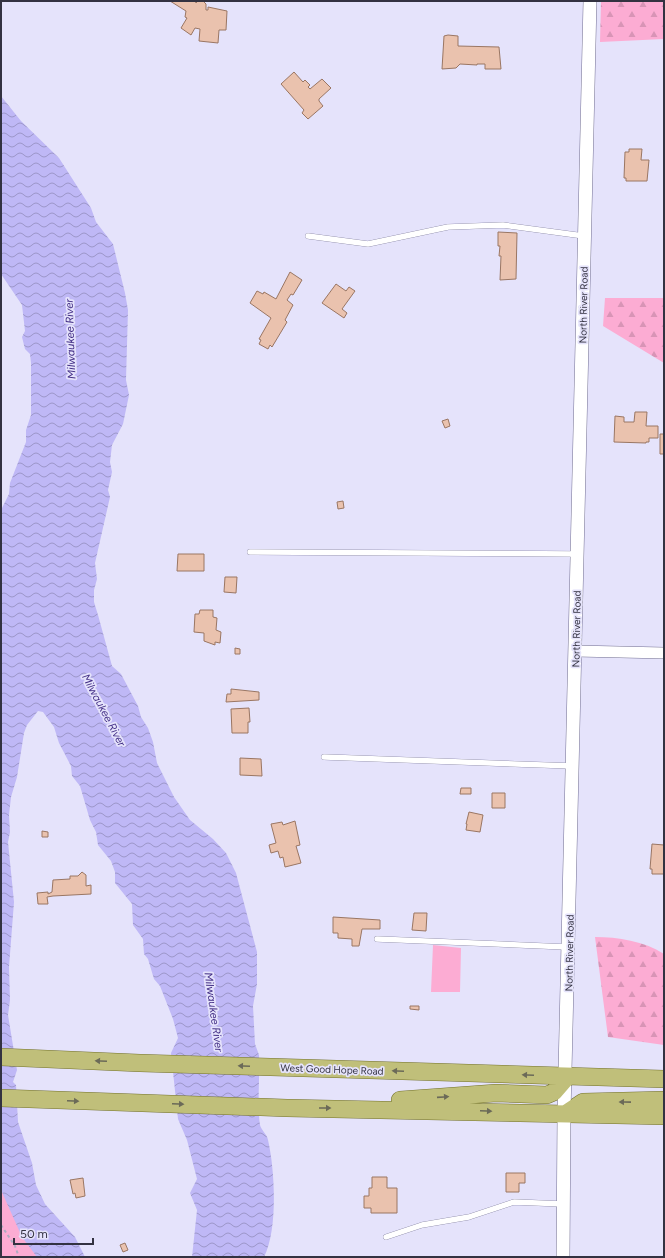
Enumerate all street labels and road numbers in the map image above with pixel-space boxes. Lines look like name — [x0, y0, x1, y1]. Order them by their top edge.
street label: North River Road — [576, 266, 591, 343]
street label: North River Road — [569, 590, 584, 667]
street label: North River Road — [562, 914, 577, 991]
street label: West Good Hope Road — [280, 1061, 384, 1078]

